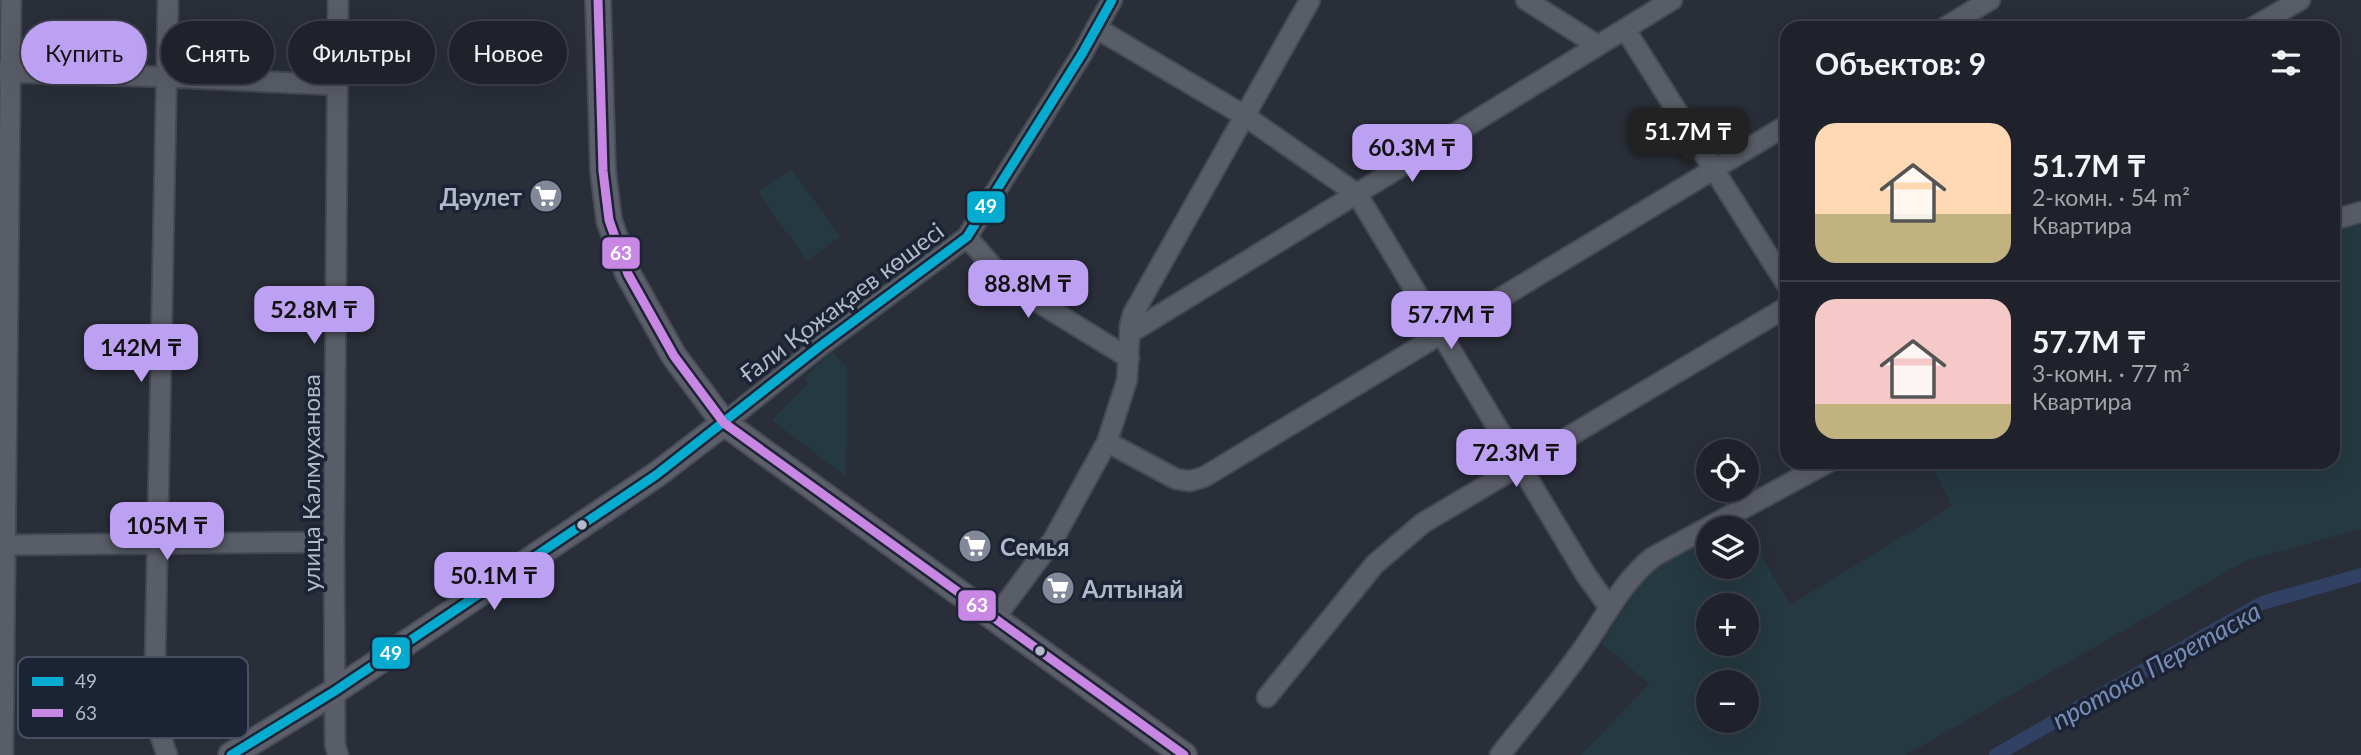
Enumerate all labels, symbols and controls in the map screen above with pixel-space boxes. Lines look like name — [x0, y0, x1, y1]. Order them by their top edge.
chip: Купить — [21, 21, 147, 84]
chip: Снять — [161, 21, 274, 84]
chip: Фильтры — [288, 21, 435, 84]
chip: Новое — [449, 21, 567, 84]
icon: filters — [2267, 44, 2305, 82]
text: Объектов: 9 — [1815, 45, 1986, 81]
pin: 51.7M ₸ — [1623, 108, 1753, 168]
text: 51.7M ₸ — [1644, 117, 1732, 145]
pin: 60.3M ₸ — [1347, 124, 1477, 184]
text: 60.3M ₸ — [1368, 133, 1456, 161]
text: 51.7M ₸ — [2032, 147, 2146, 183]
icon: home — [1871, 151, 1955, 235]
supermarket icon: Дәулет — [527, 177, 565, 215]
place label: Дәулет — [440, 182, 523, 211]
text: 2-комн. · 54 m² — [2032, 183, 2190, 211]
line badge: 49 — [966, 190, 1006, 224]
text: 49 — [975, 194, 997, 217]
text: Квартира — [2032, 211, 2132, 239]
street label: Ғали Қожақаев көшесі — [733, 216, 949, 388]
line badge: 63 — [601, 236, 641, 270]
text: 63 — [610, 241, 632, 264]
pin: 88.8M ₸ — [963, 260, 1093, 320]
text: 88.8M ₸ — [984, 269, 1072, 297]
pin: 52.8M ₸ — [249, 286, 379, 346]
pin: 57.7M ₸ — [1386, 292, 1516, 351]
text: 52.8M ₸ — [270, 295, 358, 323]
text: 57.7M ₸ — [1407, 300, 1495, 328]
text: 57.7M ₸ — [2032, 323, 2146, 359]
pin: 142M ₸ — [84, 324, 198, 384]
icon: home — [1871, 327, 1955, 411]
text: 142M ₸ — [100, 333, 182, 361]
text: 3-комн. · 77 m² — [2032, 359, 2190, 387]
street label: улица Калмуханова — [296, 374, 325, 592]
text: Квартира — [2032, 387, 2132, 415]
pin: 72.3M ₸ — [1451, 430, 1581, 489]
text: 72.3M ₸ — [1472, 438, 1560, 466]
map controls — [1696, 439, 1759, 733]
button: locate — [1696, 439, 1759, 502]
pin: 105M ₸ — [110, 503, 224, 562]
text: 105M ₸ — [126, 511, 208, 539]
button: layers — [1696, 516, 1759, 579]
unlabelled marker — [575, 518, 589, 532]
supermarket icon: Семья — [956, 527, 994, 565]
place label: Семья — [1000, 532, 1069, 561]
pin: 50.1M ₸ — [429, 552, 559, 612]
text: 50.1M ₸ — [450, 561, 538, 589]
supermarket icon: Алтынай — [1039, 569, 1077, 607]
place label: Алтынай — [1081, 574, 1183, 603]
line badge: 63 — [957, 589, 997, 622]
text: 63 — [966, 593, 988, 616]
button: + — [1696, 593, 1759, 656]
water label: протока Перетаска — [2046, 594, 2266, 736]
line badge: 49 — [371, 636, 411, 670]
text: 49 — [380, 641, 402, 664]
unlabelled marker — [1033, 644, 1047, 658]
legend — [18, 657, 248, 738]
text: 49 — [75, 669, 97, 692]
button: − — [1696, 670, 1759, 733]
text: 63 — [75, 701, 97, 724]

